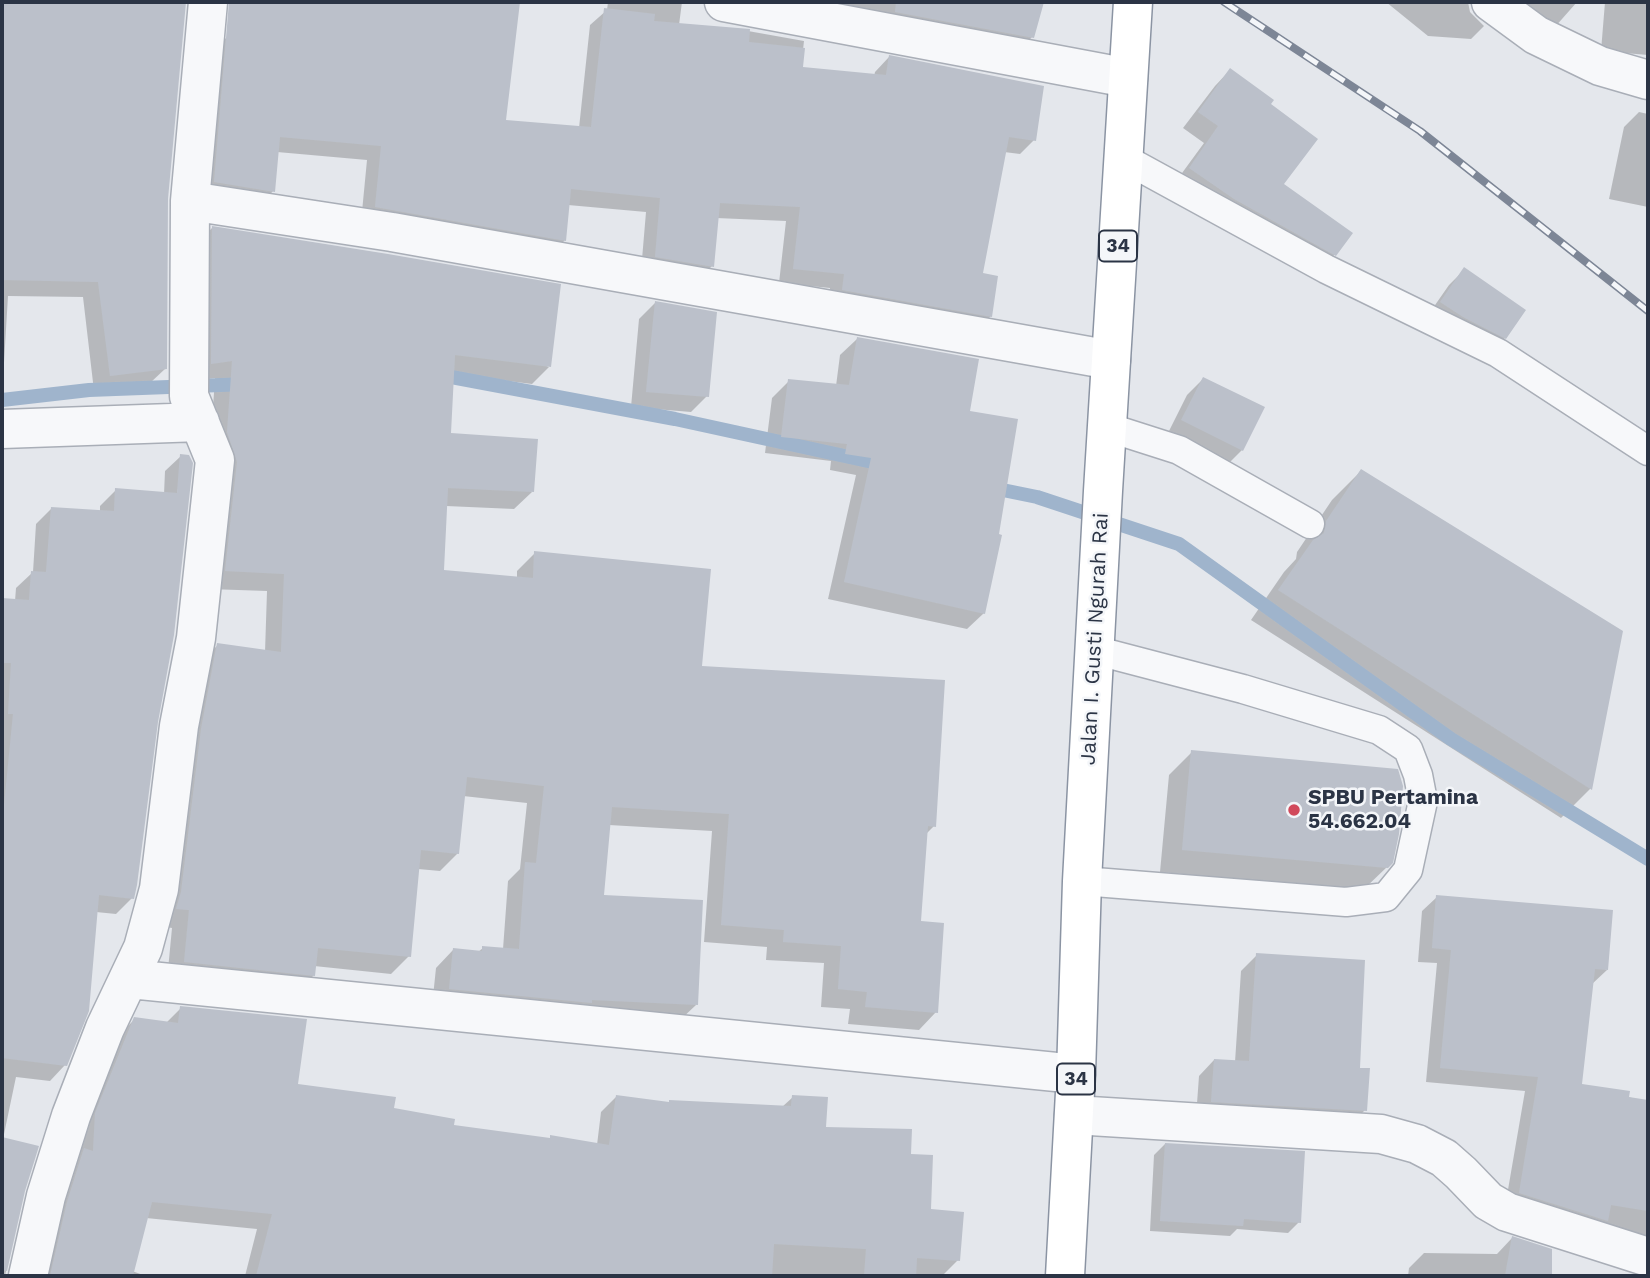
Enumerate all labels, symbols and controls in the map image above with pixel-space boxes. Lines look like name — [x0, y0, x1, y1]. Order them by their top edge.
road number: 34 — [1099, 230, 1137, 262]
street label: Jalan I. Gusti Ngurah Rai — [1076, 512, 1114, 766]
place label: SPBU Pertamina 54.662.04 — [1308, 785, 1478, 835]
marker: SPBU Pertamina 54.662.04 — [1286, 802, 1302, 818]
road number: 34 — [1057, 1064, 1095, 1094]

